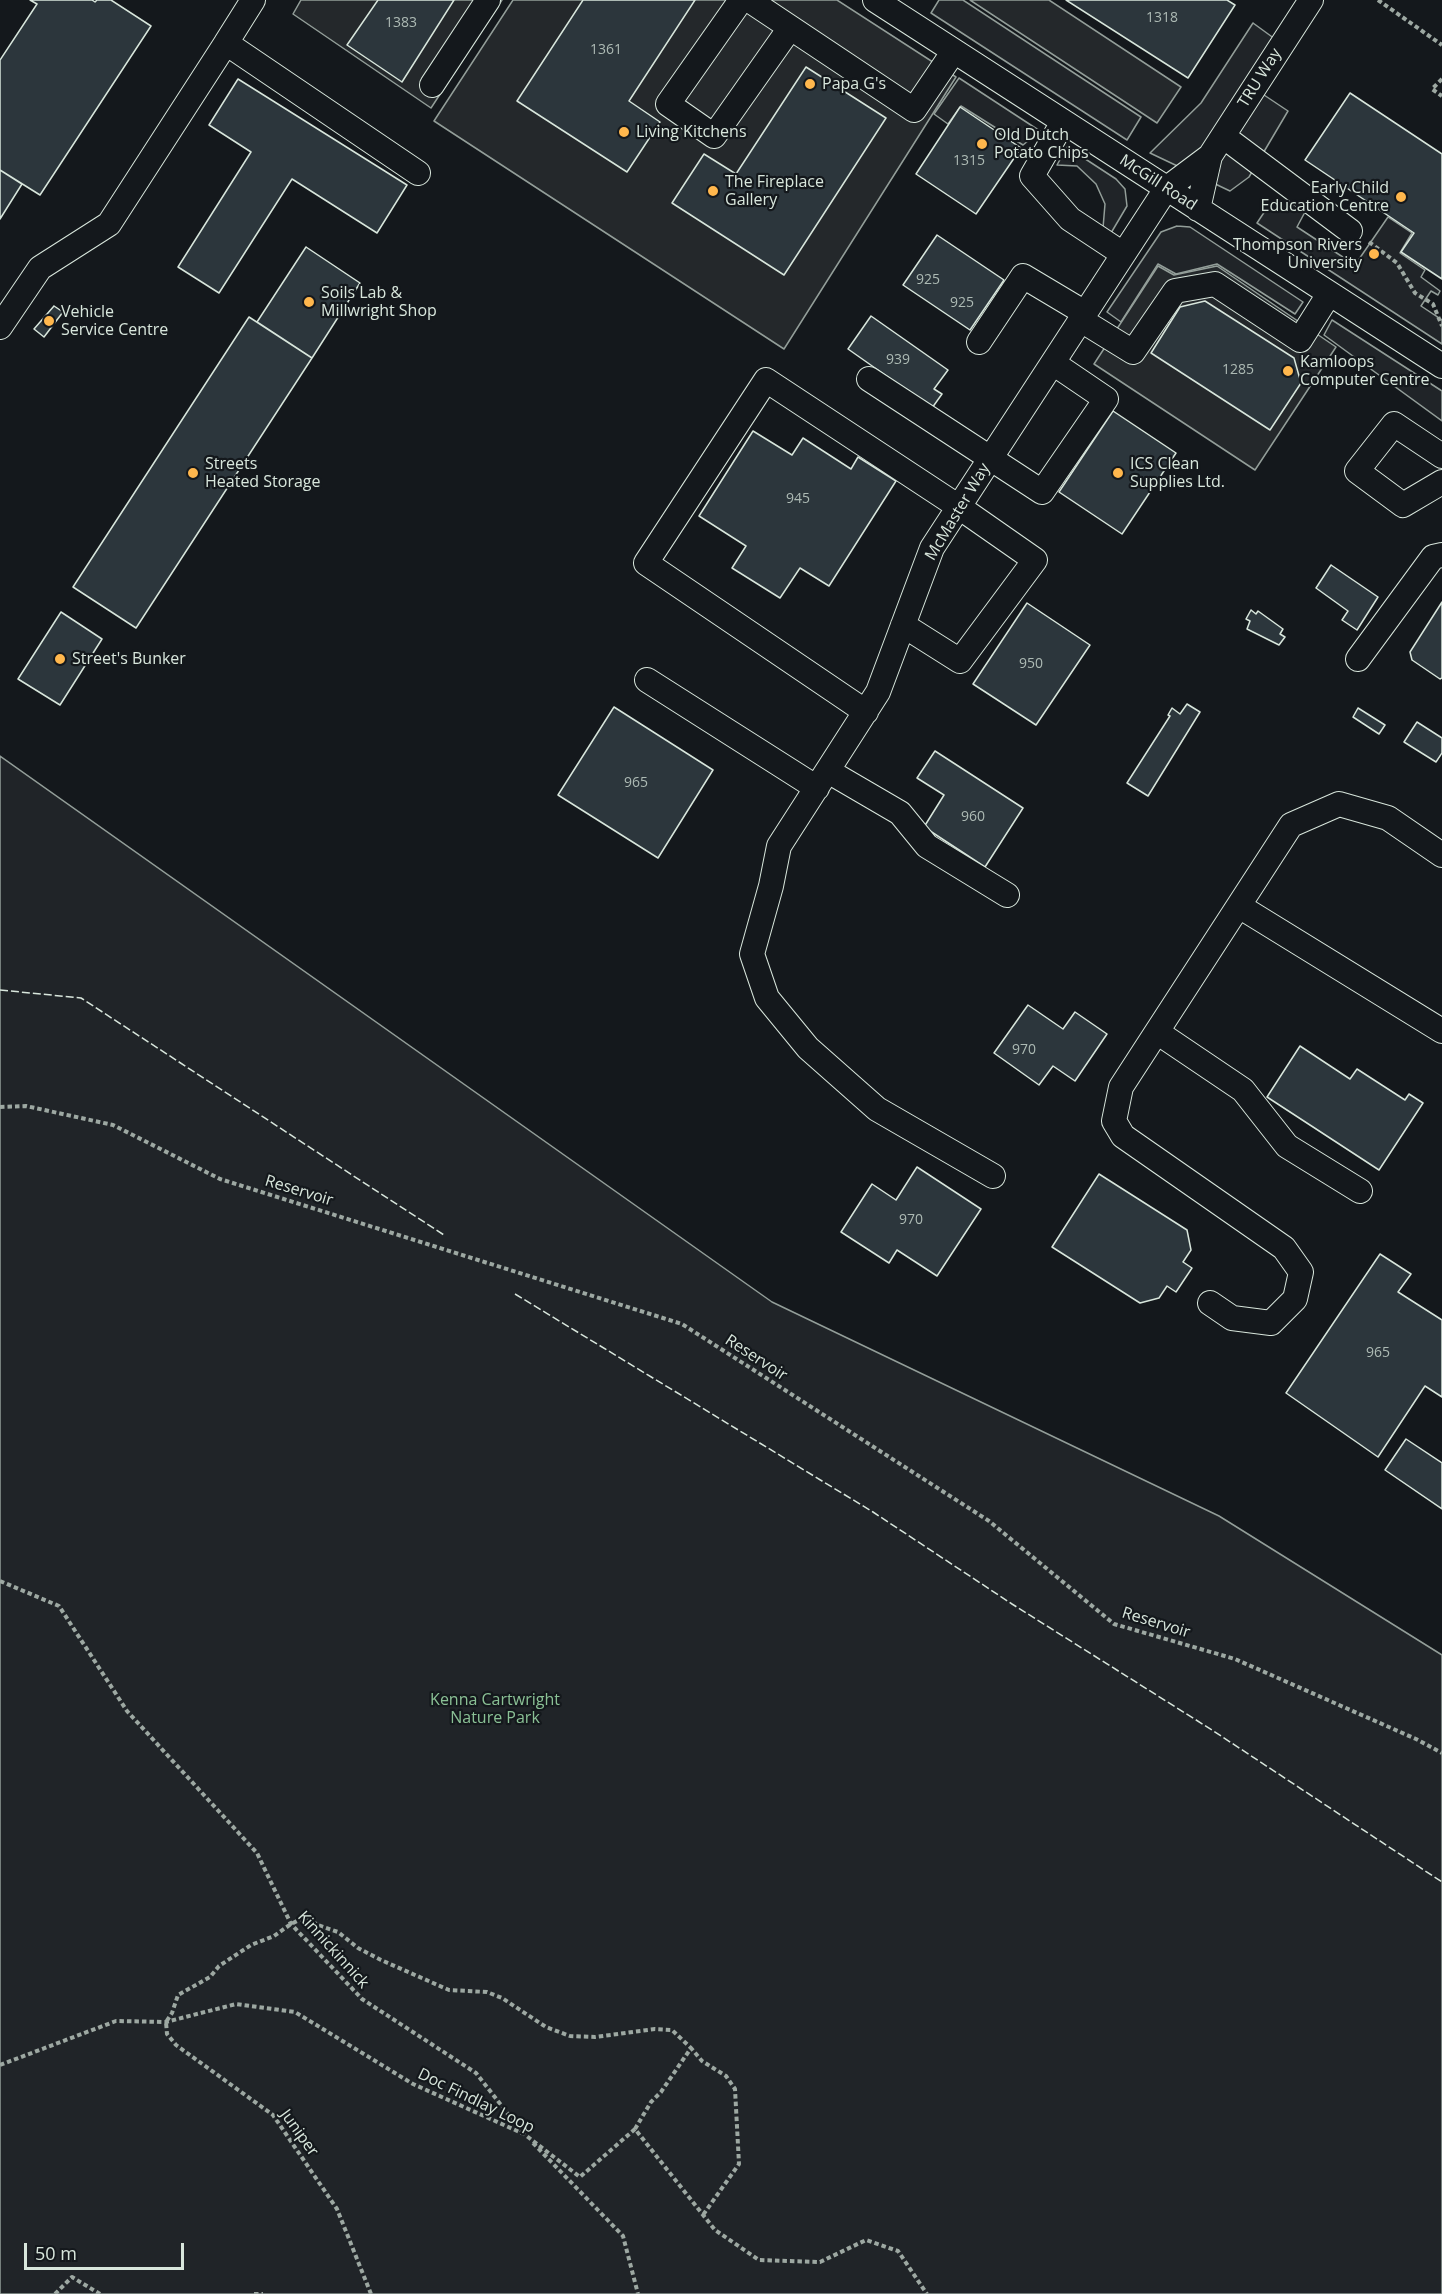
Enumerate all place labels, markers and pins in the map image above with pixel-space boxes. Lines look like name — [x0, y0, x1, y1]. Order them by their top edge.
place label: Papa G's — [822, 74, 886, 94]
marker: Papa G's — [803, 77, 817, 91]
place label: Living Kitchens — [636, 122, 747, 142]
marker: Living Kitchens — [617, 125, 631, 139]
place label: Old Dutch Potato Chips — [994, 125, 1089, 163]
marker: Old Dutch Potato Chips — [975, 137, 989, 151]
place label: The Fireplace Gallery — [725, 172, 824, 210]
place label: Early Child Education Centre — [1261, 178, 1389, 216]
marker: The Fireplace Gallery — [706, 184, 720, 198]
marker: Early Child Education Centre — [1394, 190, 1408, 204]
place label: Thompson Rivers University — [1233, 235, 1362, 273]
marker: Thompson Rivers University — [1367, 247, 1381, 261]
place label: Soils Lab & Millwright Shop — [321, 283, 437, 321]
marker: Soils Lab & Millwright Shop — [302, 295, 316, 309]
place label: Vehicle Service Centre — [61, 302, 168, 340]
marker: Vehicle Service Centre — [42, 314, 56, 328]
place label: Kamloops Computer Centre — [1300, 352, 1430, 390]
marker: Kamloops Computer Centre — [1281, 364, 1295, 378]
place label: Streets Heated Storage — [205, 454, 321, 492]
place label: ICS Clean Supplies Ltd. — [1130, 454, 1225, 492]
marker: Streets Heated Storage — [186, 466, 200, 480]
marker: ICS Clean Supplies Ltd. — [1111, 466, 1125, 480]
place label: Street's Bunker — [72, 649, 186, 669]
marker: Street's Bunker — [53, 652, 67, 666]

